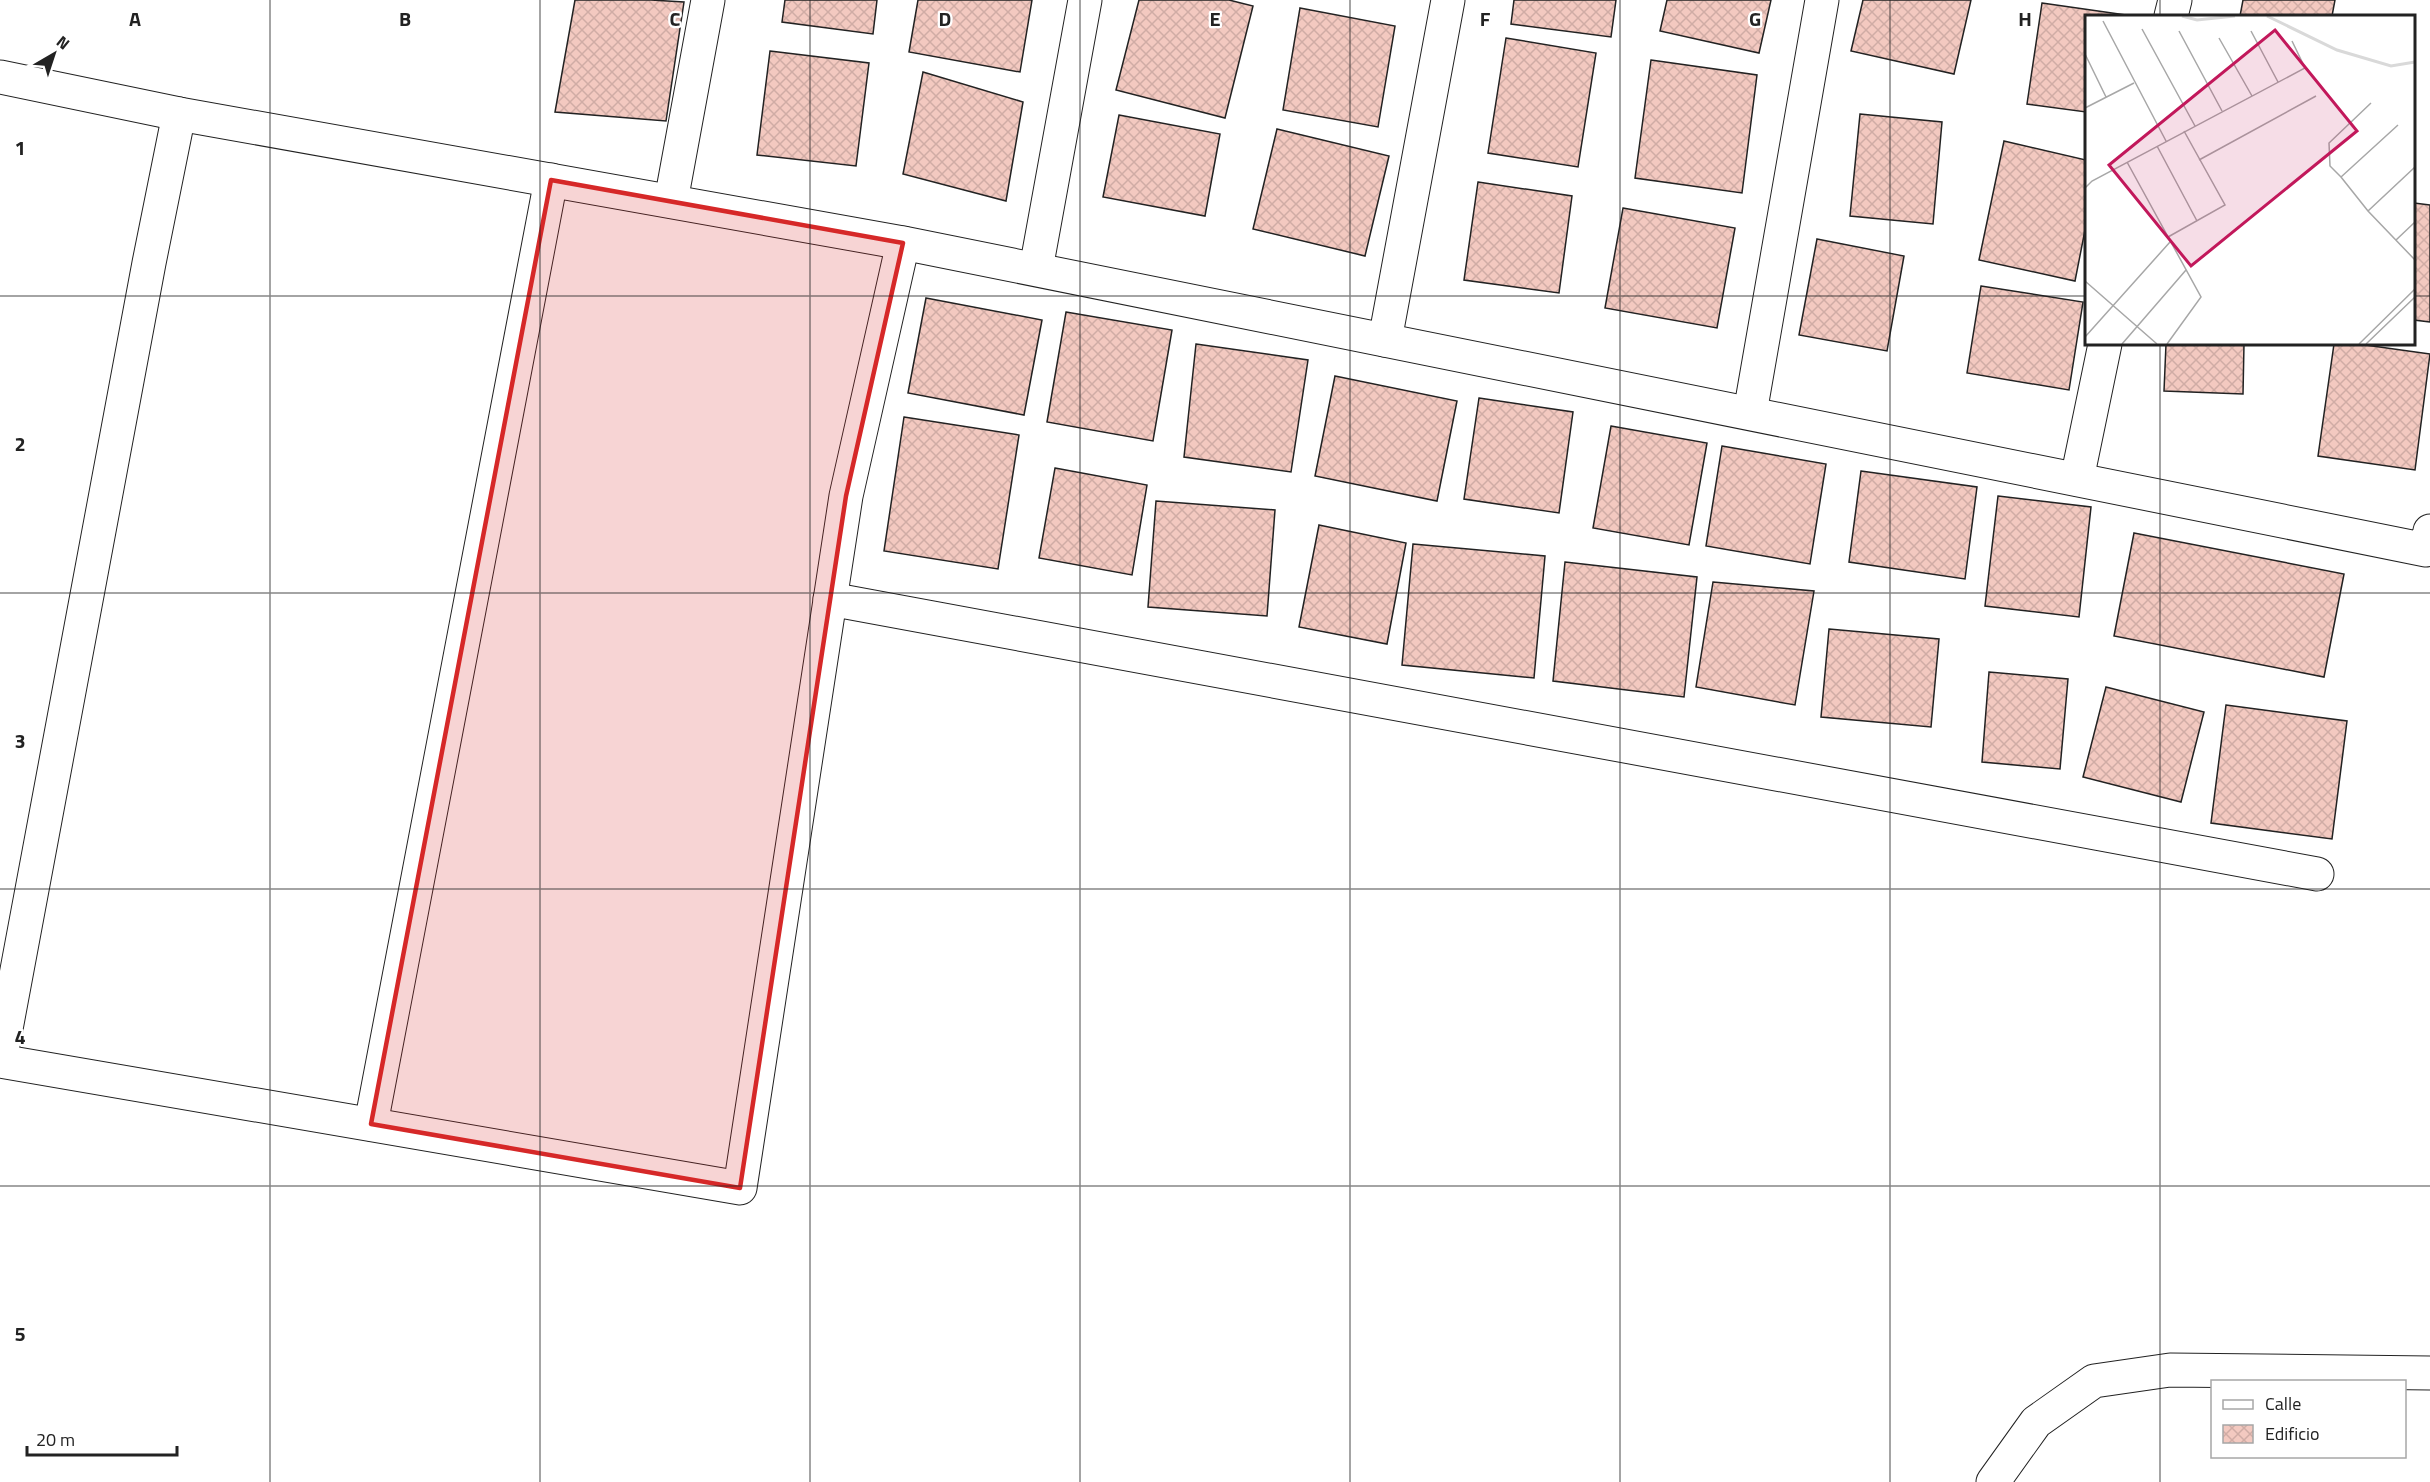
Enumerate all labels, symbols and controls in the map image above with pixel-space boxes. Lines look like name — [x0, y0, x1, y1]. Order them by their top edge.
text: A — [129, 3, 141, 34]
text: B — [399, 3, 411, 34]
text: C — [670, 3, 681, 34]
text: D — [939, 3, 951, 34]
text: E — [1209, 3, 1221, 34]
text: F — [1480, 3, 1491, 34]
text: G — [1749, 3, 1761, 34]
text: H — [2018, 3, 2032, 34]
inset map — [2085, 15, 2415, 345]
north arrow — [24, 24, 84, 84]
text: N — [52, 30, 75, 55]
text: 1 — [14, 132, 26, 163]
text: 2 — [14, 428, 26, 459]
text: 3 — [14, 725, 26, 756]
text: 4 — [14, 1021, 26, 1052]
text: 5 — [14, 1318, 26, 1349]
legend — [2211, 1380, 2406, 1458]
text: Calle — [2265, 1390, 2301, 1417]
scale bar — [27, 1419, 177, 1457]
text: Edificio — [2265, 1420, 2319, 1447]
text: 20 m — [36, 1426, 75, 1453]

